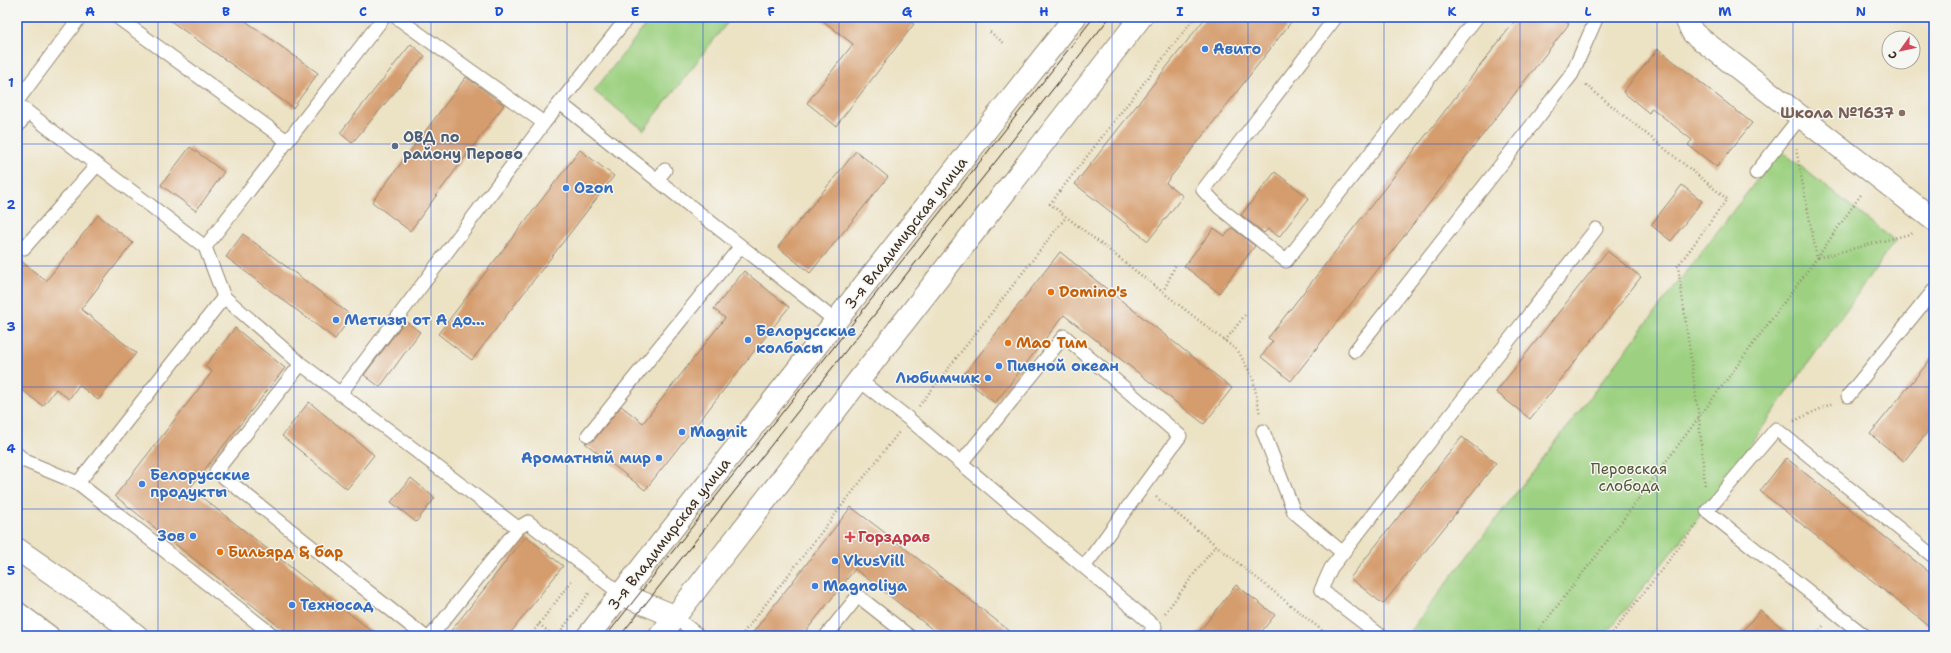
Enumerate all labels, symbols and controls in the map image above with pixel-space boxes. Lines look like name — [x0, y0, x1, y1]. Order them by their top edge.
text: A — [85, 3, 95, 20]
text: B — [222, 3, 230, 20]
text: C — [359, 3, 367, 20]
text: D — [494, 3, 504, 20]
text: E — [631, 3, 640, 20]
text: F — [767, 3, 775, 20]
text: G — [902, 3, 913, 20]
text: H — [1039, 3, 1049, 20]
text: I — [1176, 3, 1184, 20]
text: J — [1312, 3, 1320, 20]
text: K — [1448, 3, 1457, 20]
text: L — [1584, 3, 1592, 20]
text: M — [1718, 3, 1732, 20]
text: N — [1856, 3, 1866, 20]
north arrow — [1881, 30, 1921, 70]
place label: Авито — [1213, 39, 1261, 59]
marker: Авито — [1200, 44, 1210, 54]
text: С — [1885, 48, 1901, 62]
text: 1 — [8, 74, 14, 91]
place label: Школа №1637 — [1780, 103, 1894, 123]
marker: Школа №1637 — [1897, 108, 1907, 118]
place label: ОВД по району Перово — [403, 127, 523, 164]
marker: ОВД по району Перово — [390, 141, 400, 151]
street label: 3-я Владимирская улица — [840, 152, 972, 313]
place label: Ozon — [574, 178, 614, 198]
marker: Ozon — [561, 183, 571, 193]
text: 2 — [6, 196, 16, 213]
place label: Domino's — [1059, 282, 1128, 302]
marker: Domino's — [1046, 287, 1056, 297]
place label: Метизы от А до… — [344, 310, 485, 330]
marker: Метизы от А до… — [331, 315, 341, 325]
text: 3 — [6, 318, 16, 335]
place label: Белорусские колбасы — [756, 321, 856, 358]
place label: Мао Тим — [1016, 333, 1088, 353]
marker: Белорусские колбасы — [743, 335, 753, 345]
marker: Мао Тим — [1003, 338, 1013, 348]
place label: Пивной океан — [1007, 356, 1119, 376]
marker: Пивной океан — [994, 361, 1004, 371]
place label: Любимчик — [895, 368, 981, 388]
marker: Любимчик — [983, 373, 993, 383]
place label: Magnit — [690, 422, 747, 442]
marker: Magnit — [677, 427, 687, 437]
text: 4 — [6, 440, 16, 457]
place label: Ароматный мир — [521, 448, 651, 468]
street label: 3-я Владимирская улица — [603, 453, 735, 614]
marker: Ароматный мир — [654, 453, 664, 463]
park label: Перовская слобода — [1591, 459, 1667, 496]
place label: Белорусские продукты — [150, 465, 250, 502]
marker: Белорусские продукты — [137, 479, 147, 489]
place label: Зов — [158, 526, 185, 546]
place label: Горздрав — [858, 527, 930, 547]
marker: Зов — [188, 531, 198, 541]
marker: Горздрав — [845, 532, 855, 542]
place label: Бильярд & бар — [228, 542, 343, 562]
marker: Бильярд & бар — [215, 547, 225, 557]
place label: VkusVill — [843, 551, 905, 571]
marker: VkusVill — [830, 556, 840, 566]
text: 5 — [7, 562, 15, 579]
place label: Magnoliya — [823, 576, 908, 596]
marker: Magnoliya — [810, 581, 820, 591]
place label: Техносад — [300, 595, 374, 615]
marker: Техносад — [287, 600, 297, 610]

